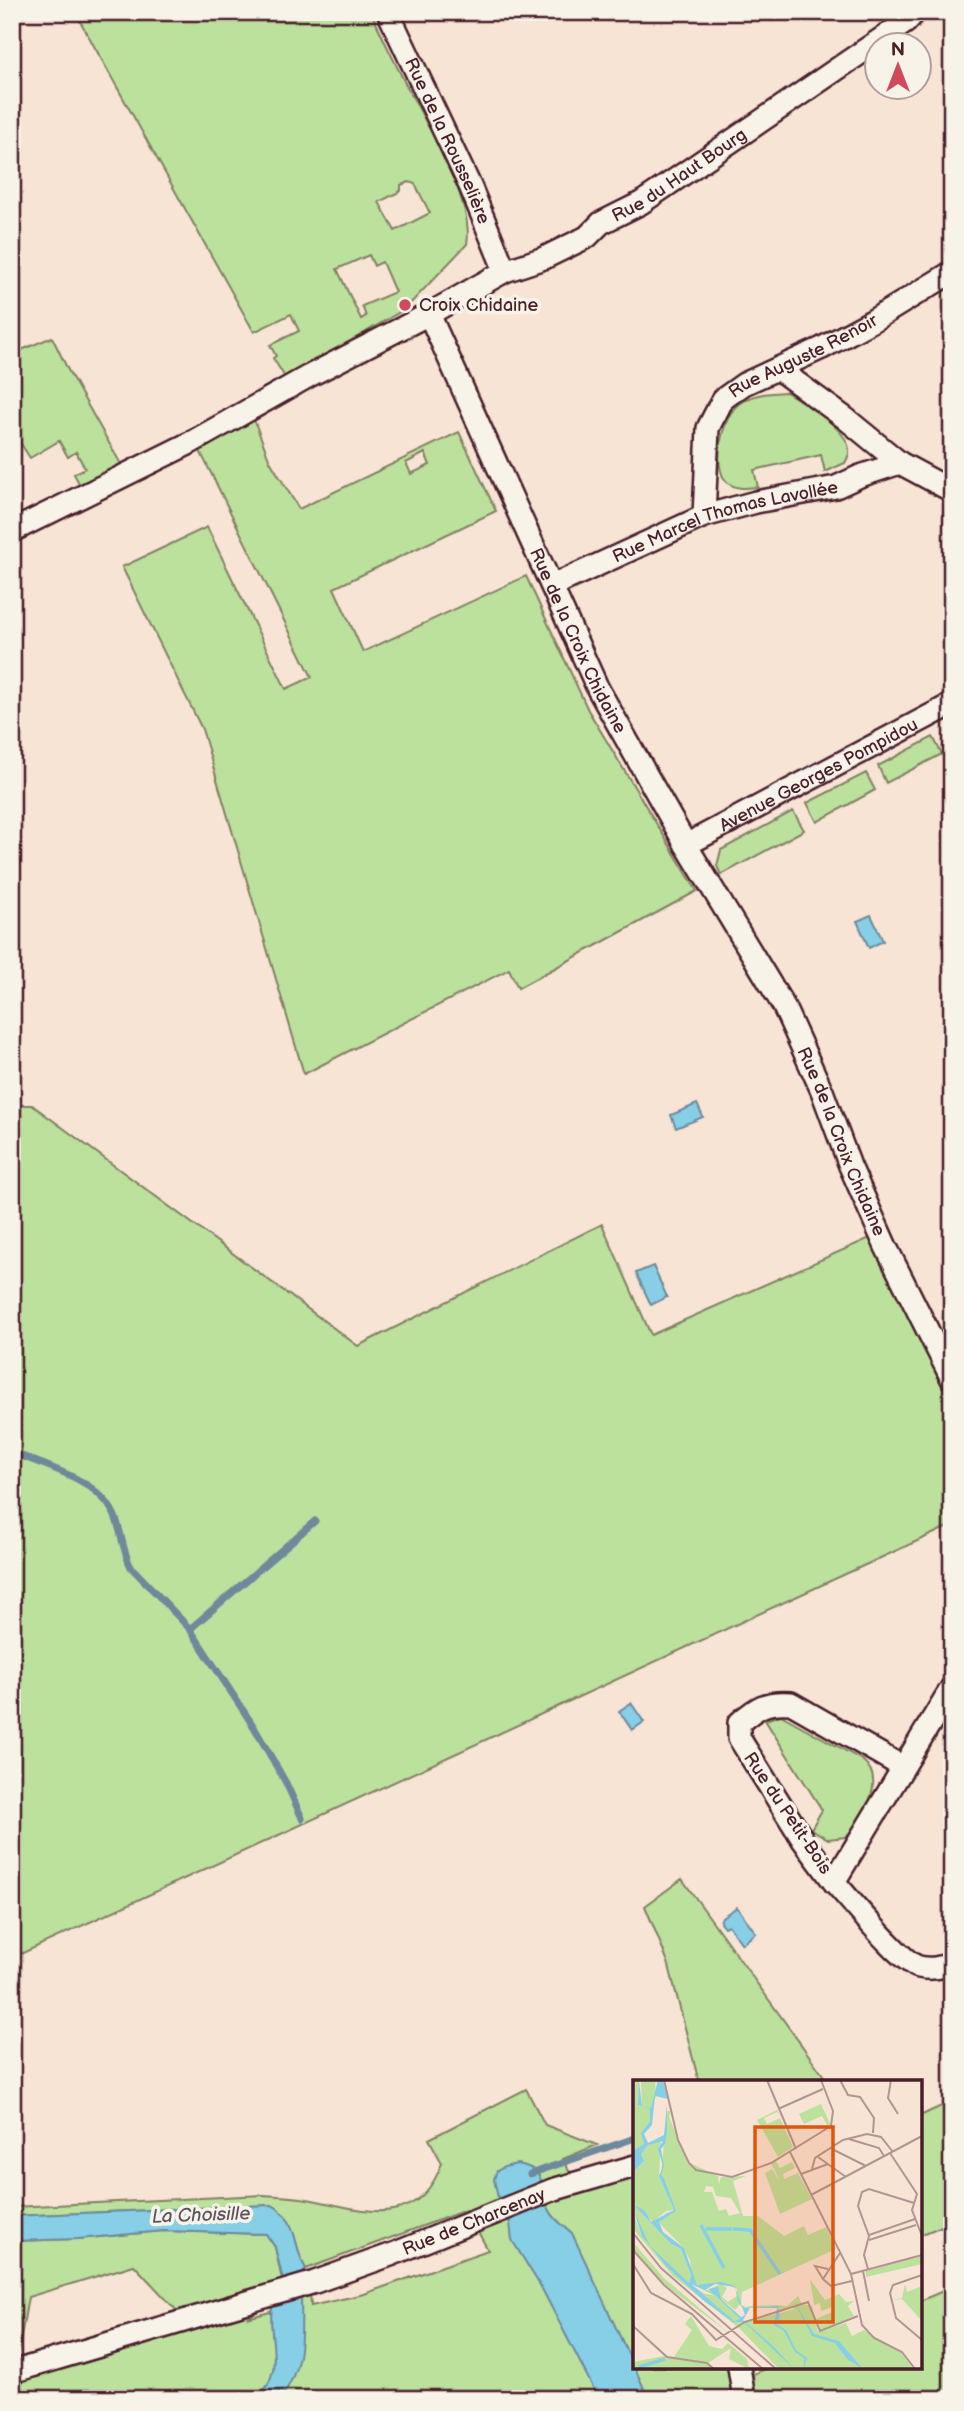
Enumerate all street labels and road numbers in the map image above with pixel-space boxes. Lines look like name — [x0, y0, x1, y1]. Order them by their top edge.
street label: Rue de la Rousselière — [400, 55, 495, 227]
street label: Rue du Haut Bourg — [609, 124, 751, 227]
street label: Rue Auguste Renoir — [725, 310, 882, 403]
street label: Rue Marcel Thomas Lavollée — [609, 477, 840, 568]
street label: Rue de la Croix Chidaine — [525, 545, 631, 737]
street label: Avenue Georges Pompidou — [716, 714, 922, 836]
street label: Rue de la Croix Chidaine — [792, 1044, 890, 1240]
street label: Rue du Petit-Bois — [739, 1748, 836, 1878]
street label: Rue de Charcenay — [399, 2183, 549, 2260]

